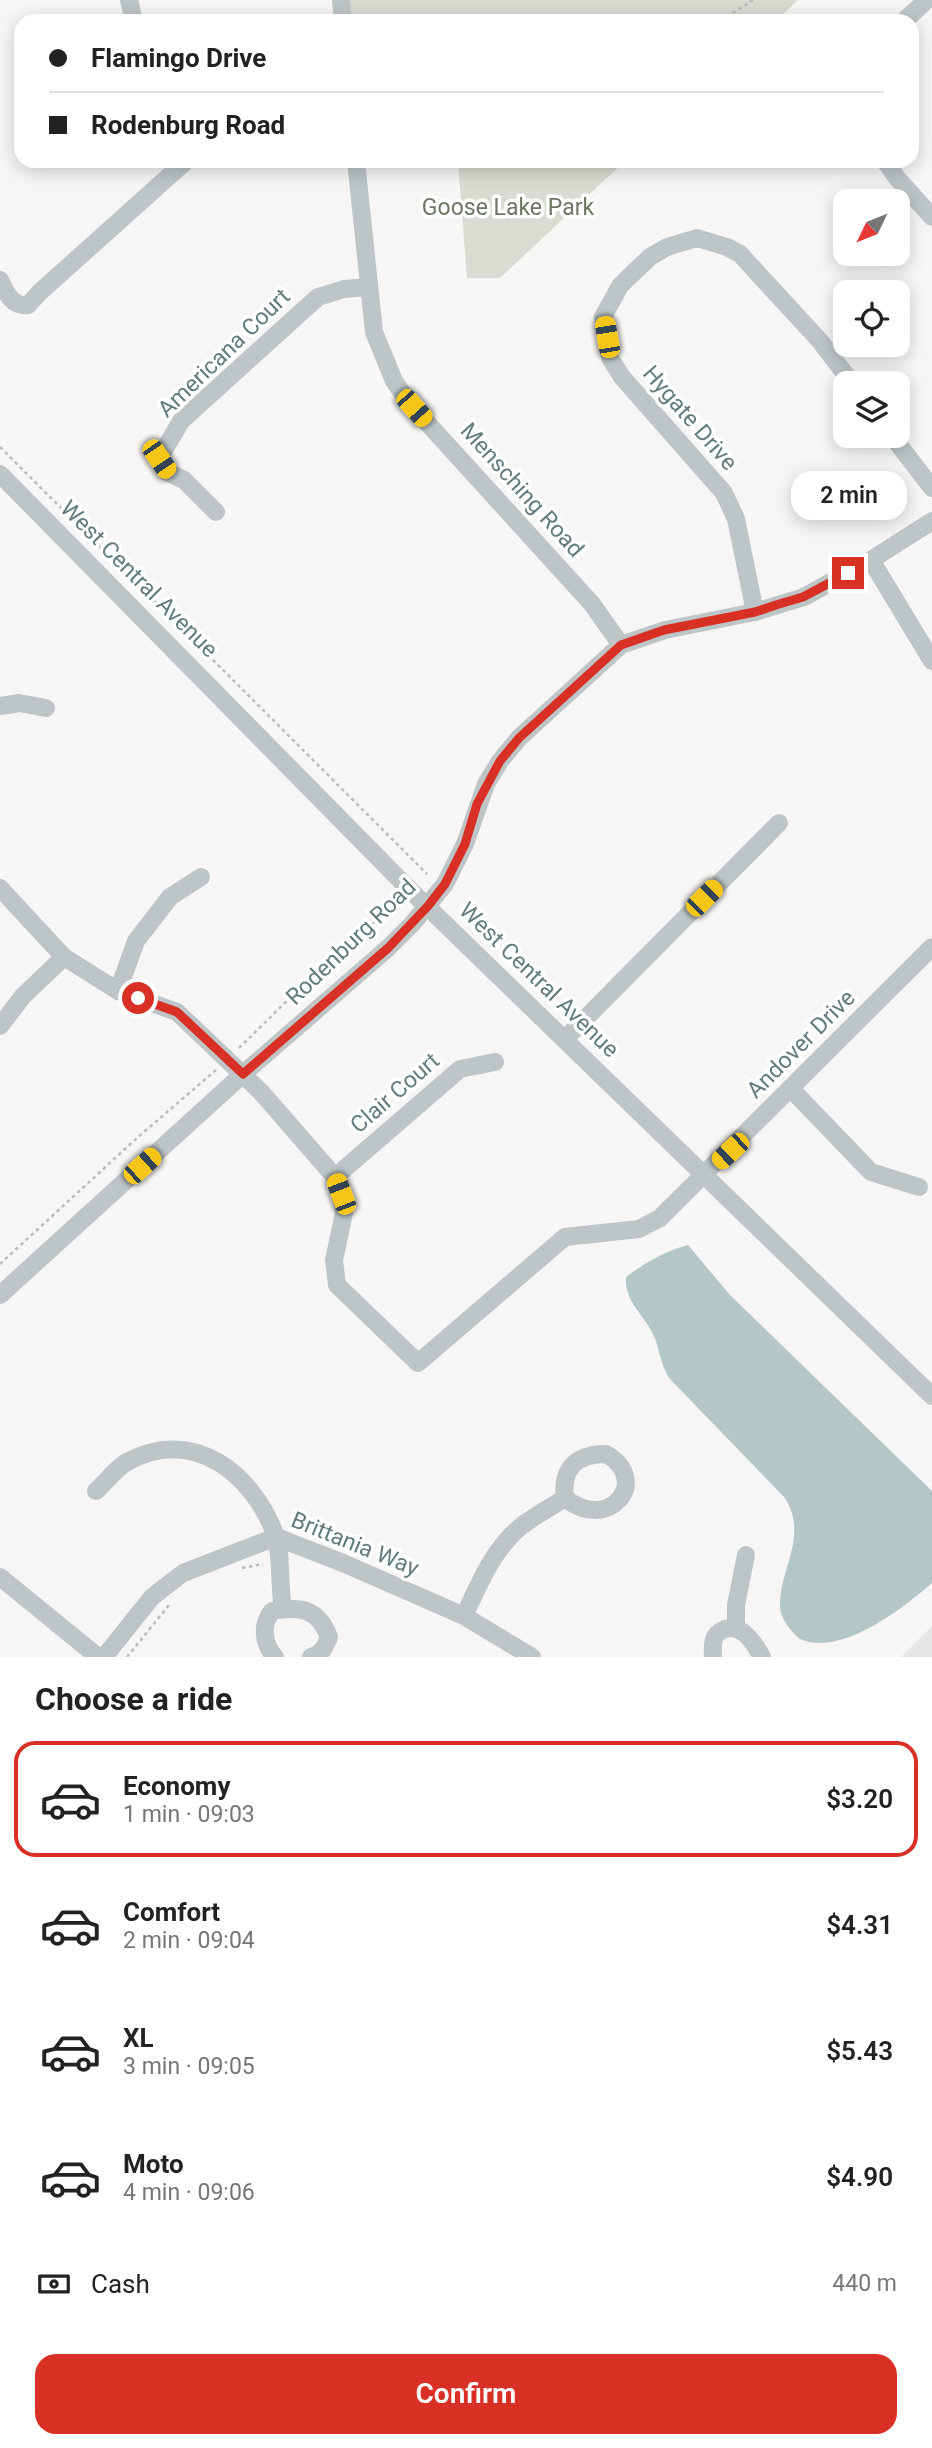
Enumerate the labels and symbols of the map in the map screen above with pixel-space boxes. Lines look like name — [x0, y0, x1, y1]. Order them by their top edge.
north arrow — [833, 189, 910, 266]
park label: Goose Lake Park — [422, 194, 594, 221]
street label: Americana Court — [152, 283, 296, 423]
car — [594, 314, 621, 360]
street label: Hygate Drive — [637, 360, 743, 476]
car — [393, 385, 436, 431]
street label: Mensching Road — [455, 417, 589, 563]
car — [139, 436, 180, 482]
callout: 2 min — [790, 472, 906, 520]
street label: West Central Avenue — [55, 495, 223, 663]
route end — [832, 557, 864, 589]
street label: Rodenburg Road — [281, 873, 421, 1011]
car — [682, 876, 727, 920]
street label: West Central Avenue — [454, 897, 624, 1063]
route start — [122, 982, 154, 1014]
street label: Andover Drive — [741, 984, 861, 1104]
street label: Clair Court — [345, 1047, 445, 1139]
car — [708, 1129, 753, 1173]
car — [120, 1144, 165, 1188]
car — [324, 1171, 359, 1217]
street label: Brittania Way — [287, 1506, 423, 1582]

